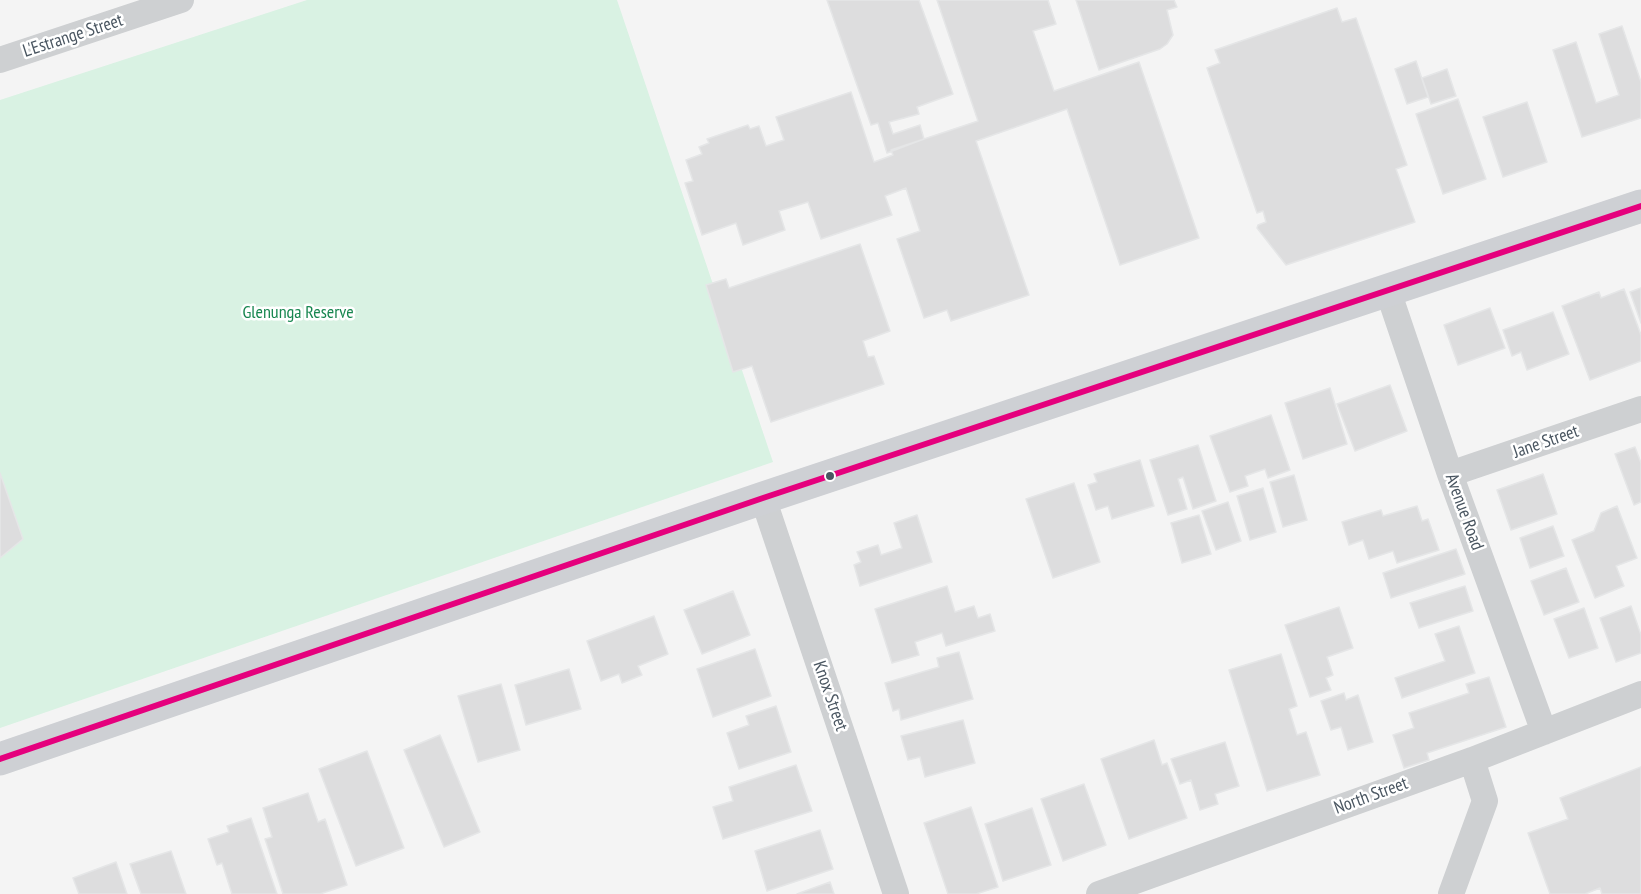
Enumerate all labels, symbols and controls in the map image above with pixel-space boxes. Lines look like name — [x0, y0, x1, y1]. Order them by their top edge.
street label: L'Estrange Street — [20, 10, 126, 62]
park label: Glenunga Reserve — [242, 302, 354, 324]
street label: Jane Street — [1510, 421, 1582, 463]
unlabelled marker — [824, 470, 836, 482]
street label: Avenue Road — [1440, 471, 1488, 553]
street label: Knox Street — [808, 658, 852, 734]
street label: North Street — [1331, 773, 1411, 819]

